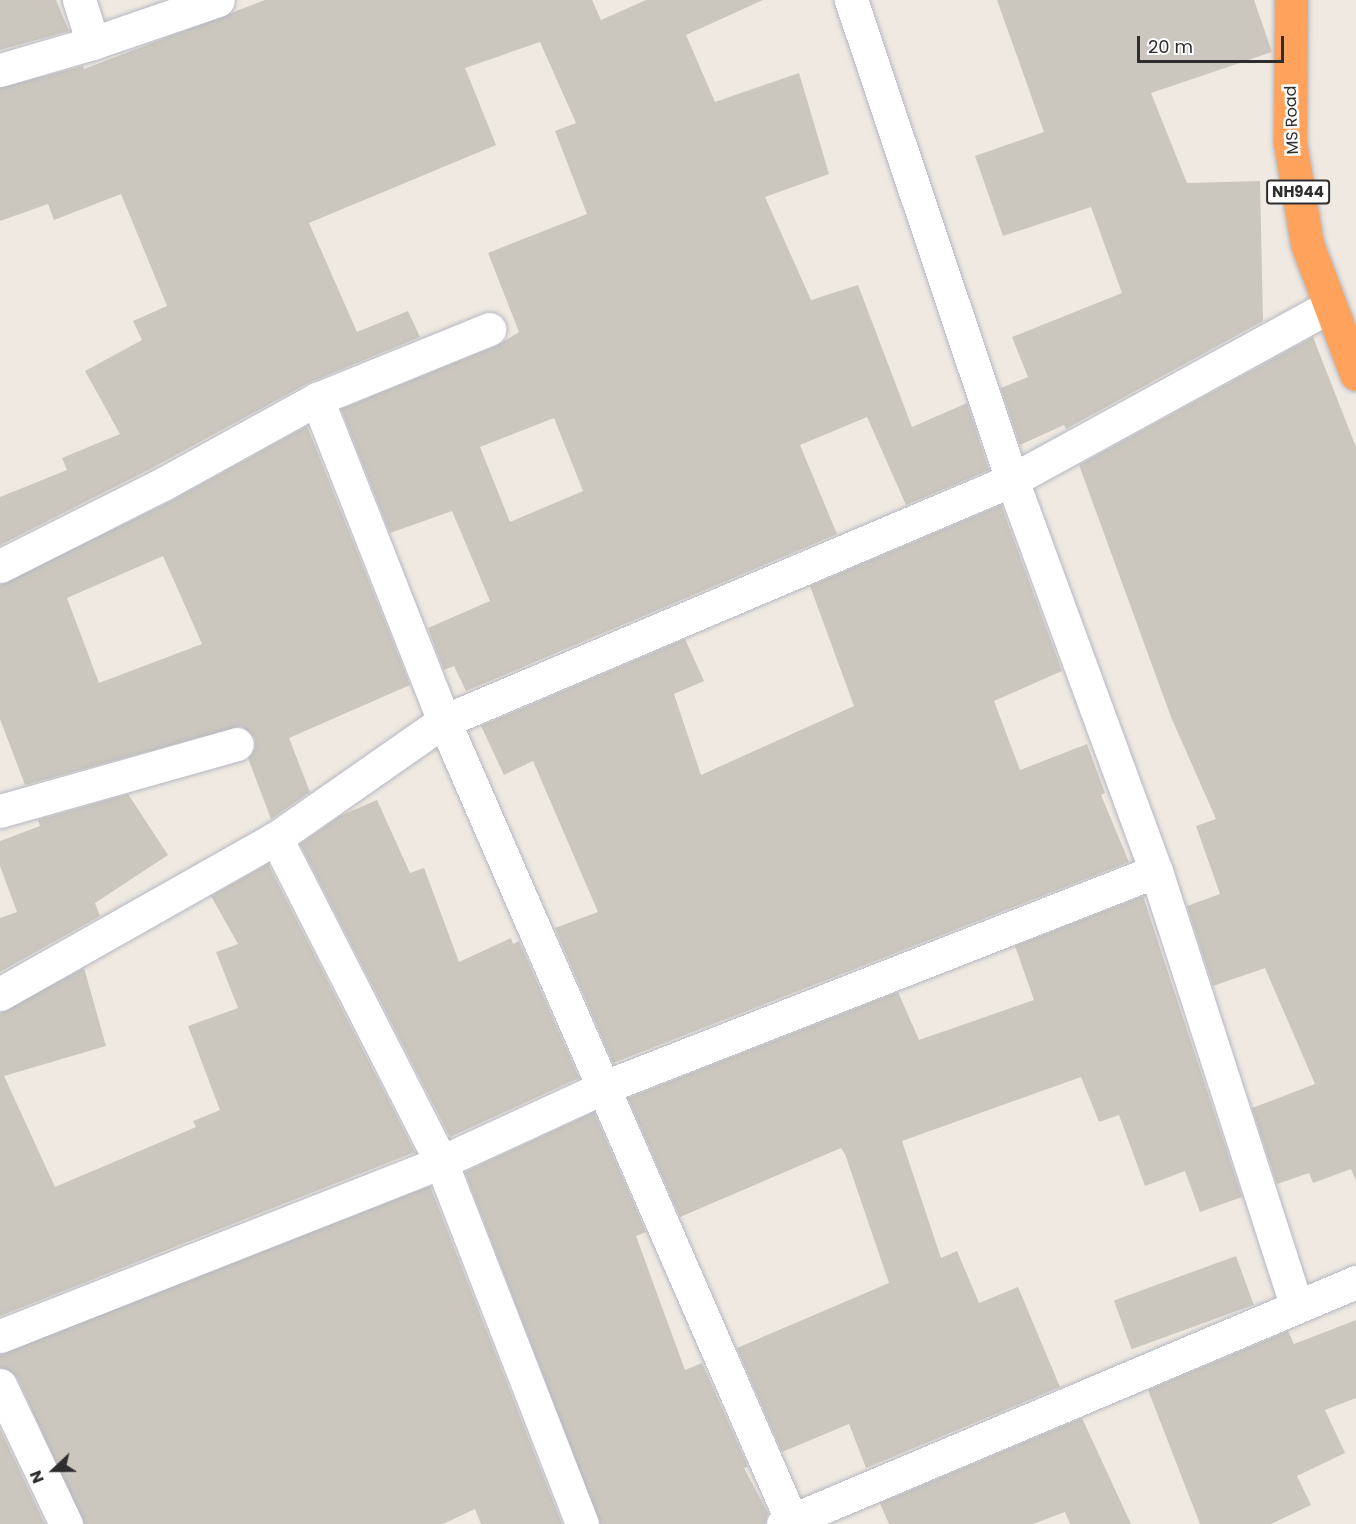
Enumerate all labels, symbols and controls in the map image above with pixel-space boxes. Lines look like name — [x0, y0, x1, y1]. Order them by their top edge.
scale bar — [1140, 24, 1287, 62]
text: 20 m — [1148, 34, 1193, 59]
street label: MS Road — [1281, 85, 1303, 155]
road number: NH944 — [1265, 180, 1331, 204]
north arrow — [24, 1440, 84, 1500]
text: N — [24, 1467, 50, 1487]

